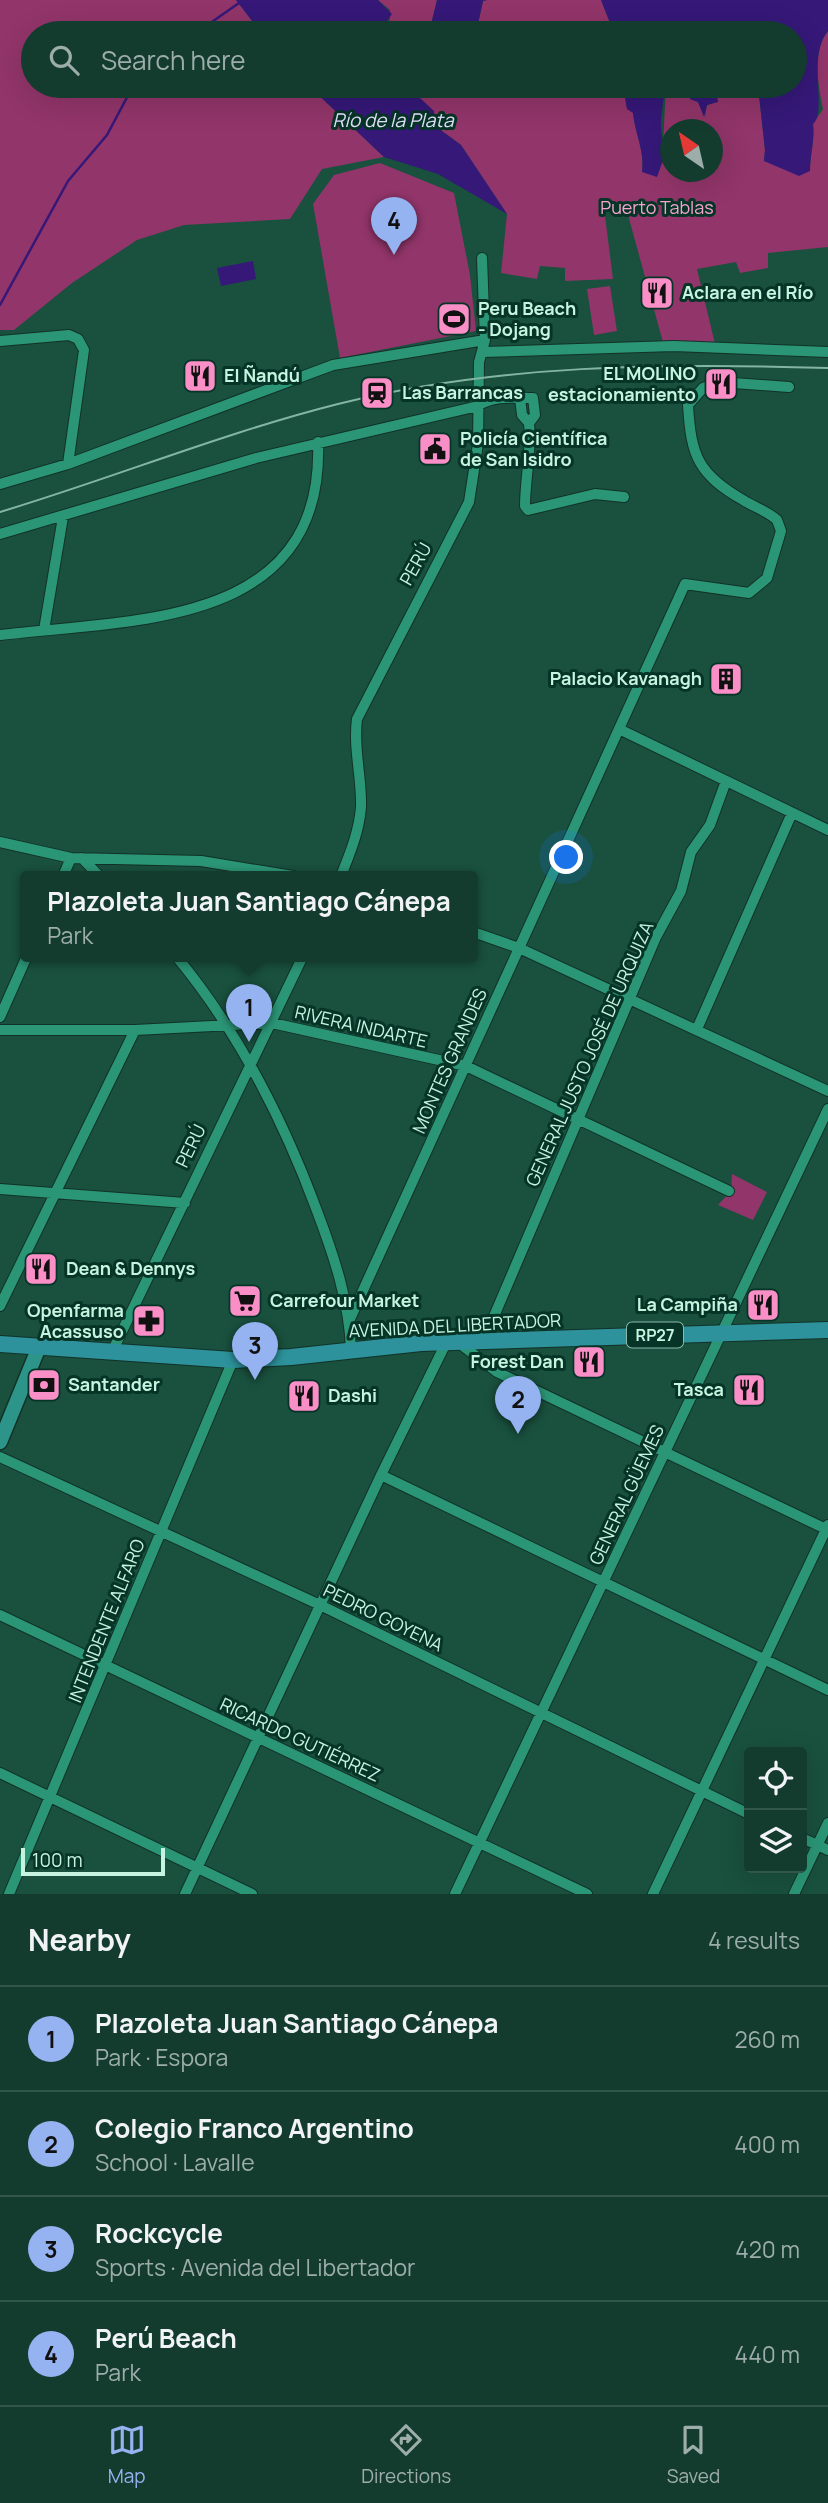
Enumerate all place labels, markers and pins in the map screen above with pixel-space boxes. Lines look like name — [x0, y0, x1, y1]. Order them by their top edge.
pin: 4 — [371, 197, 417, 255]
restaurant icon: Aclara en el Río — [638, 274, 676, 312]
place label: Aclara en el Río — [682, 280, 813, 304]
place label: Peru Beach - Dojang — [478, 296, 576, 341]
sports icon: Peru Beach - Dojang — [435, 300, 473, 338]
restaurant icon: El Ñandú — [181, 357, 219, 395]
place label: EL MOLINO estacionamiento — [548, 361, 696, 406]
place label: El Ñandú — [224, 363, 300, 387]
restaurant icon: EL MOLINO estacionamiento — [702, 365, 740, 403]
station icon: Las Barrancas — [358, 374, 396, 412]
place label: Las Barrancas — [402, 380, 523, 404]
place label: Policía Científica de San Isidro — [460, 426, 607, 471]
public building icon: Policía Científica de San Isidro — [416, 430, 454, 468]
building icon: Palacio Kavanagh — [707, 660, 745, 698]
place label: Palacio Kavanagh — [550, 666, 702, 690]
pin: 1 — [226, 984, 272, 1042]
restaurant icon: Dean & Dennys — [22, 1250, 60, 1288]
place label: Dean & Dennys — [66, 1256, 196, 1280]
supermarket icon: Carrefour Market — [226, 1282, 264, 1320]
restaurant icon: La Campiña — [744, 1286, 782, 1324]
place label: Carrefour Market — [270, 1288, 419, 1312]
place label: La Campiña — [637, 1292, 738, 1316]
place label: Openfarma Acassuso — [27, 1298, 124, 1343]
pharmacy icon: Openfarma Acassuso — [130, 1302, 168, 1340]
pin: 3 — [232, 1322, 278, 1380]
restaurant icon: Forest Dan — [570, 1343, 608, 1381]
place label: Forest Dan — [471, 1349, 564, 1373]
bank icon: Santander — [25, 1366, 63, 1404]
restaurant icon: Tasca — [730, 1371, 768, 1409]
place label: Santander — [68, 1372, 160, 1396]
pin: 2 — [495, 1376, 541, 1434]
restaurant icon: Dashi — [285, 1377, 323, 1415]
place label: Tasca — [674, 1377, 724, 1401]
place label: Dashi — [328, 1383, 377, 1407]

